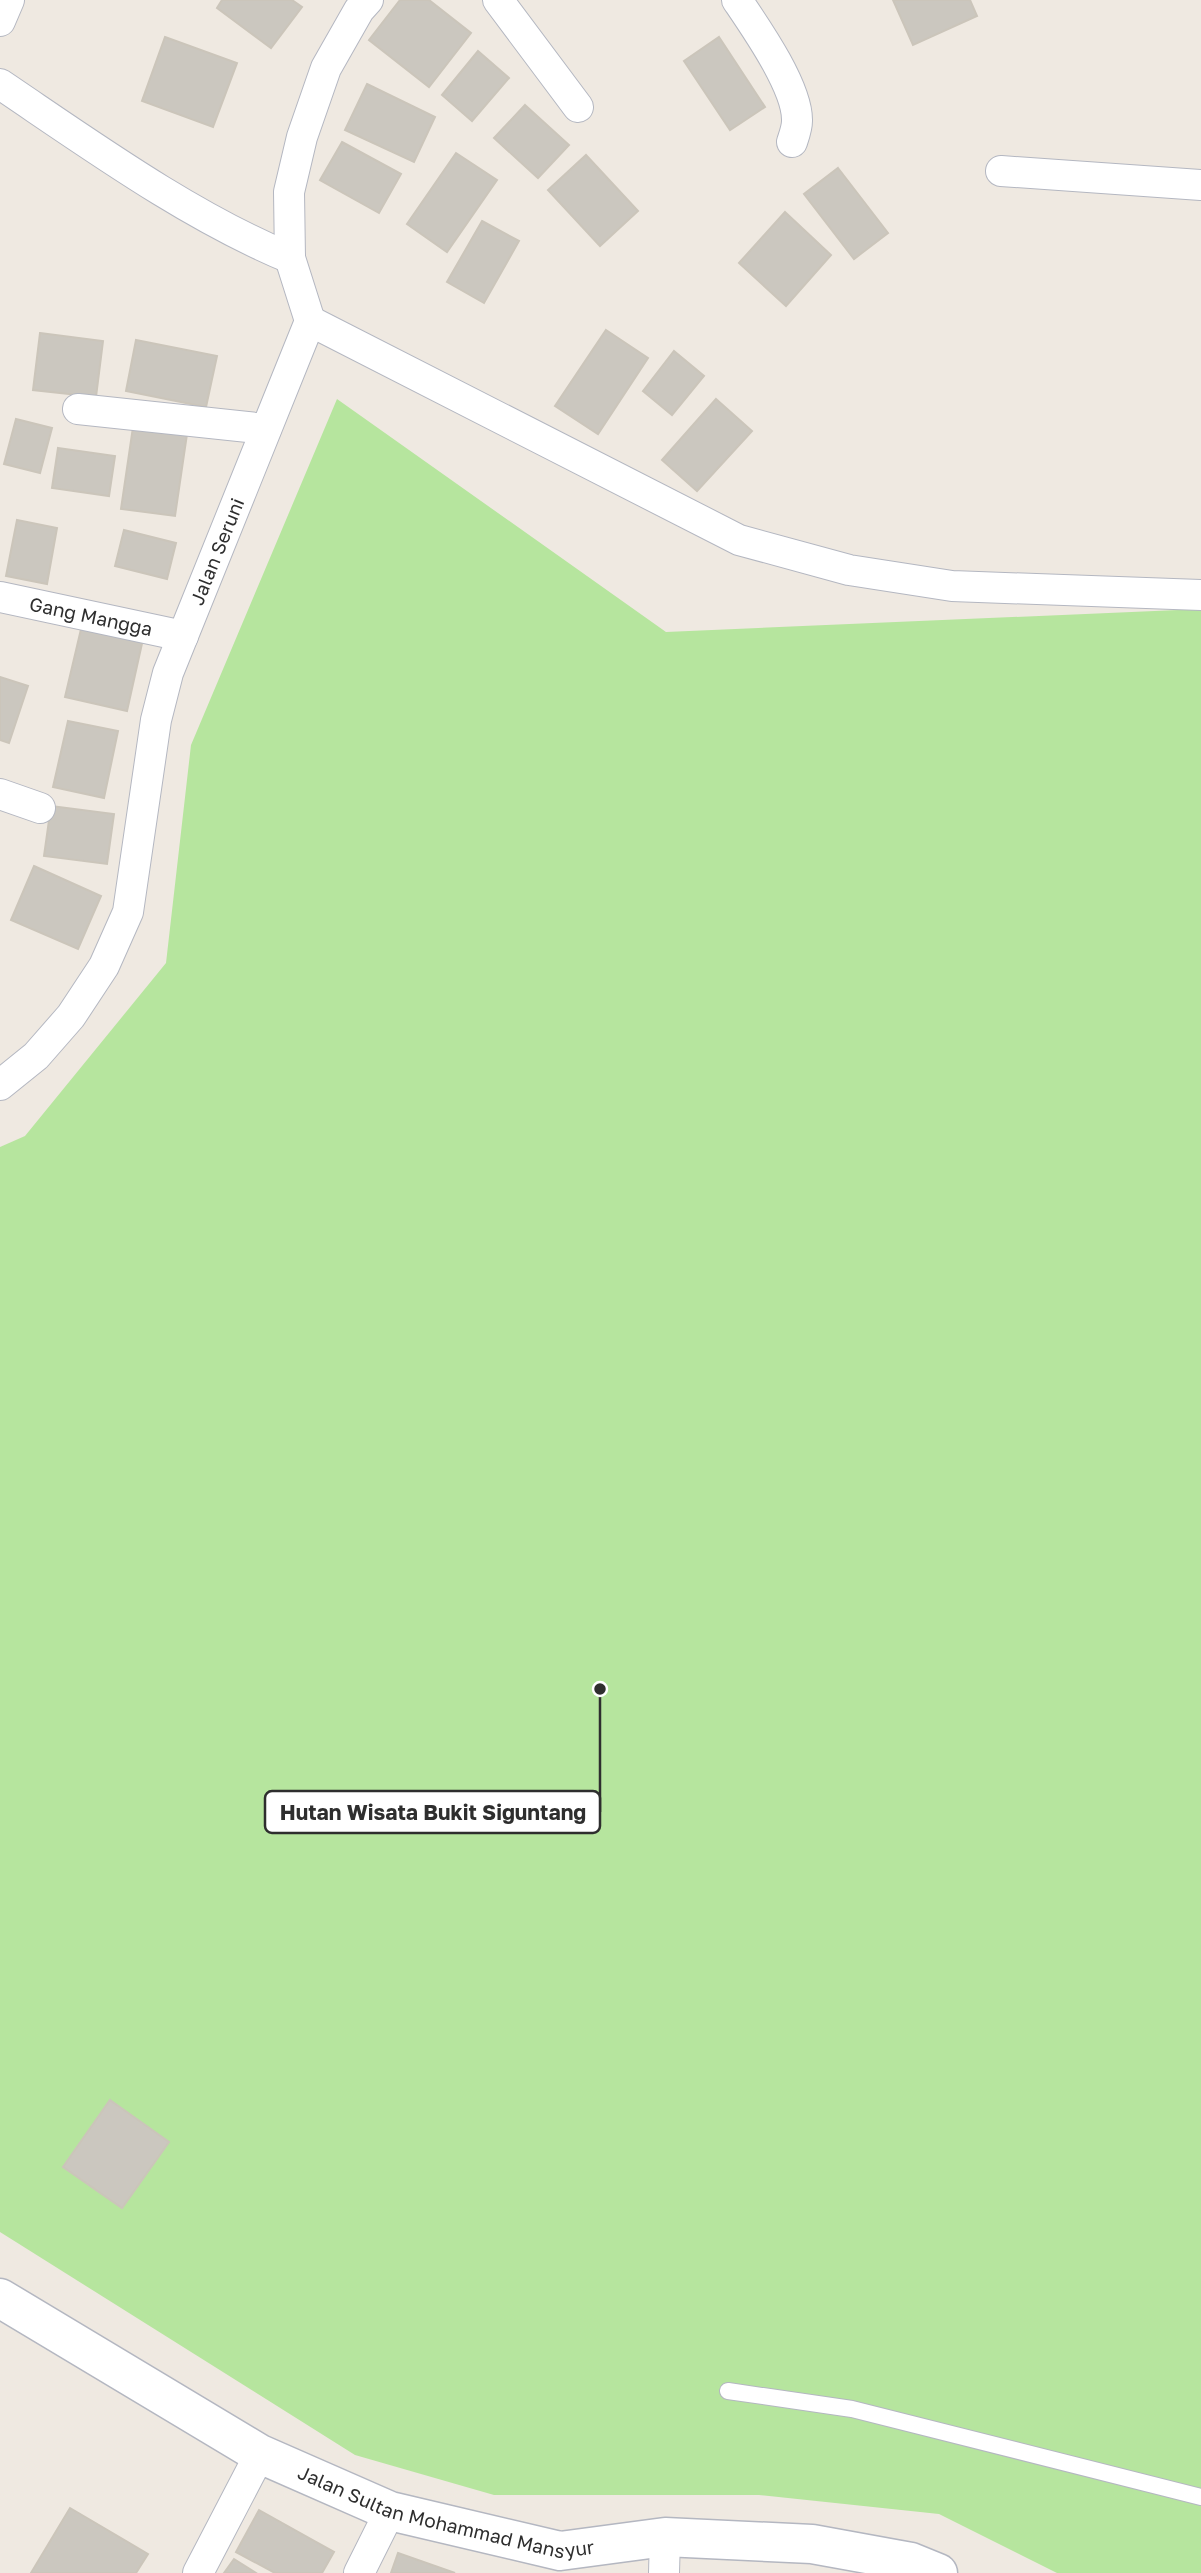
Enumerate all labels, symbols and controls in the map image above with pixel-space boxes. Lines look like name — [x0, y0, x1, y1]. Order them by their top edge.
street label: Jalan Seruni — [185, 494, 248, 608]
street label: Gang Mangga — [27, 592, 155, 640]
callout: Hutan Wisata Bukit Siguntang — [265, 1791, 600, 1833]
text: Hutan Wisata Bukit Siguntang — [280, 1799, 586, 1825]
street label: Jalan Sultan Mohammad Mansyur — [295, 2460, 596, 2563]

